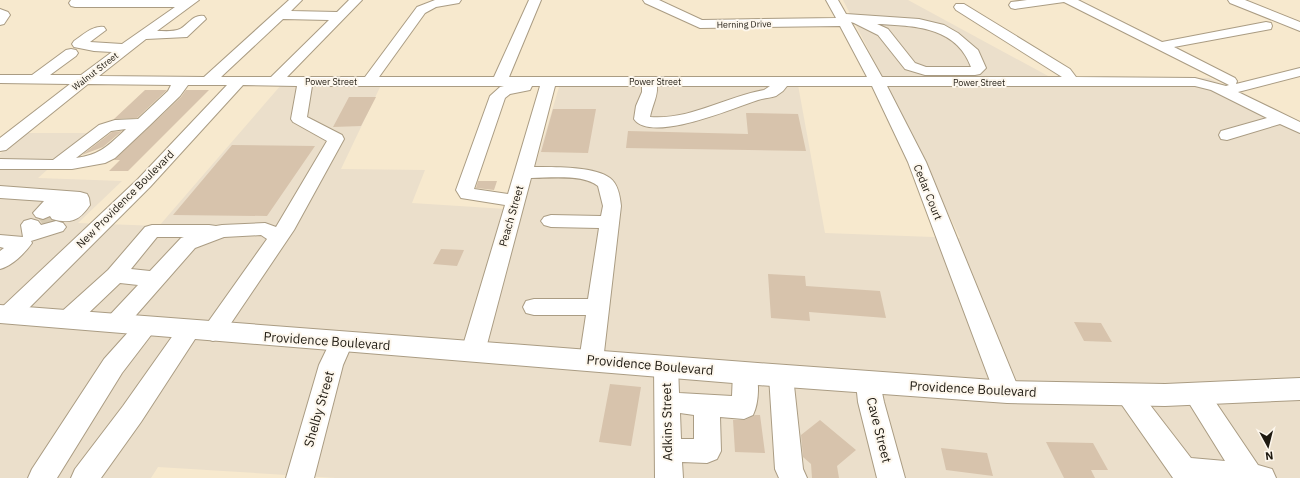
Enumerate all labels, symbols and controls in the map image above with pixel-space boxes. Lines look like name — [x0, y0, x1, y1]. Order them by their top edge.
street label: Herning Drive — [716, 18, 772, 30]
street label: Walnut Street — [70, 50, 120, 92]
street label: Power Street — [305, 76, 357, 87]
street label: Power Street — [629, 76, 681, 87]
street label: Power Street — [953, 77, 1005, 88]
street label: New Providence Boulevard — [73, 147, 177, 251]
street label: Cedar Court — [910, 162, 946, 222]
street label: Peach Street — [496, 184, 526, 248]
street label: Providence Boulevard — [263, 328, 391, 354]
street label: Providence Boulevard — [586, 351, 714, 379]
street label: Shelby Street — [300, 369, 338, 449]
street label: Providence Boulevard — [909, 377, 1037, 401]
street label: Adkins Street — [658, 383, 676, 461]
street label: Cave Street — [863, 395, 895, 465]
north arrow — [1248, 426, 1288, 466]
text: N — [1264, 448, 1274, 463]

